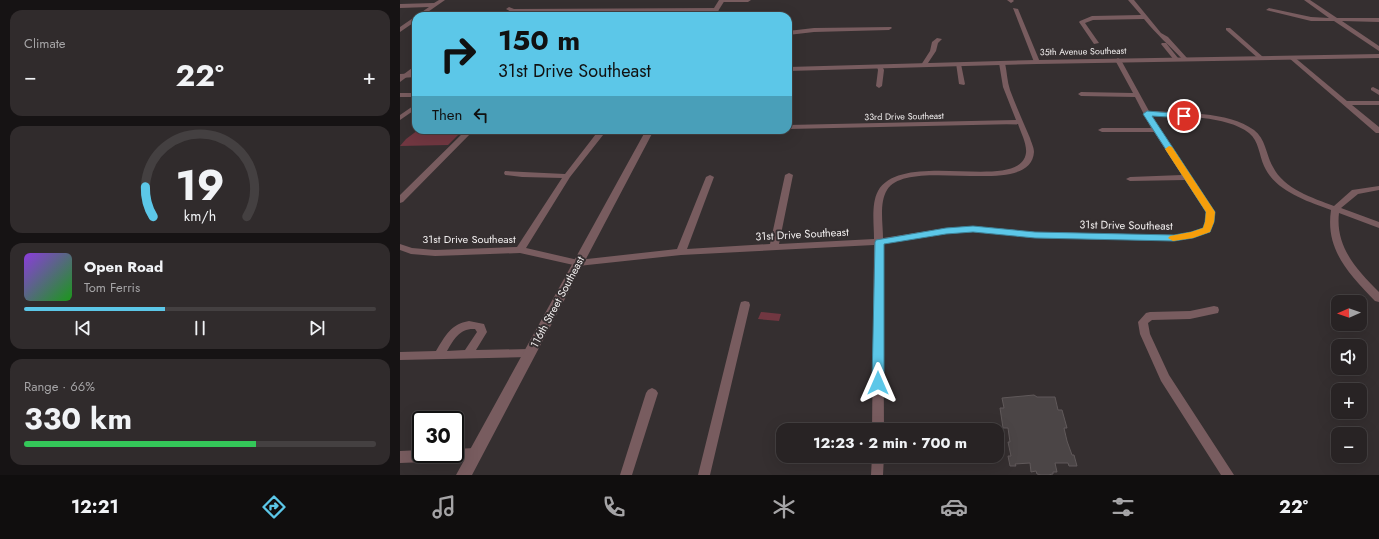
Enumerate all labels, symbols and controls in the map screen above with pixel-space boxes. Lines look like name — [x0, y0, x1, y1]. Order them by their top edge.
text: 150 m — [498, 20, 580, 61]
icon: right — [432, 28, 484, 80]
text: Climate — [24, 34, 65, 53]
street label: 35th Avenue Southeast — [1040, 44, 1127, 58]
text: 22° — [176, 54, 224, 97]
text: 31st Drive Southeast — [498, 58, 651, 84]
text: − — [24, 60, 37, 92]
text: + — [362, 60, 376, 92]
pin — [1167, 99, 1201, 133]
text: Then — [432, 104, 462, 126]
icon: left — [470, 104, 492, 126]
icon: arrive — [1173, 105, 1195, 127]
street label: 33rd Drive Southeast — [864, 109, 945, 123]
text: 19 — [176, 155, 224, 216]
text: km/h — [184, 206, 216, 226]
street label: 31st Drive Southeast — [1079, 216, 1173, 234]
street label: 31st Drive Southeast — [755, 224, 849, 244]
street label: 31st Drive Southeast — [422, 231, 516, 247]
street label: 116th Street Southeast — [526, 253, 588, 351]
text: Open Road — [84, 256, 163, 278]
text: Tom Ferris — [84, 278, 140, 297]
north arrow — [1331, 295, 1367, 331]
map controls — [1331, 295, 1367, 463]
icon: previous — [72, 317, 94, 339]
icon: pause — [189, 317, 211, 339]
icon: next — [306, 317, 328, 339]
button: sound — [1331, 339, 1367, 375]
position arrow — [857, 362, 899, 404]
text: Range · 66% — [24, 377, 95, 396]
button: + — [1331, 383, 1367, 419]
text: 330 km — [24, 397, 132, 440]
speed limit sign: 30 — [412, 411, 464, 463]
button: − — [1331, 427, 1367, 463]
text: 12:23 · 2 min · 700 m — [813, 432, 967, 454]
icon: directions — [260, 493, 288, 521]
icon: music — [430, 493, 458, 521]
icon: phone — [600, 493, 628, 521]
icon: climate — [770, 493, 798, 521]
icon: car — [940, 493, 968, 521]
icon: filters — [1109, 493, 1137, 521]
text: 12:21 — [71, 494, 119, 520]
text: 22° — [1279, 494, 1308, 520]

